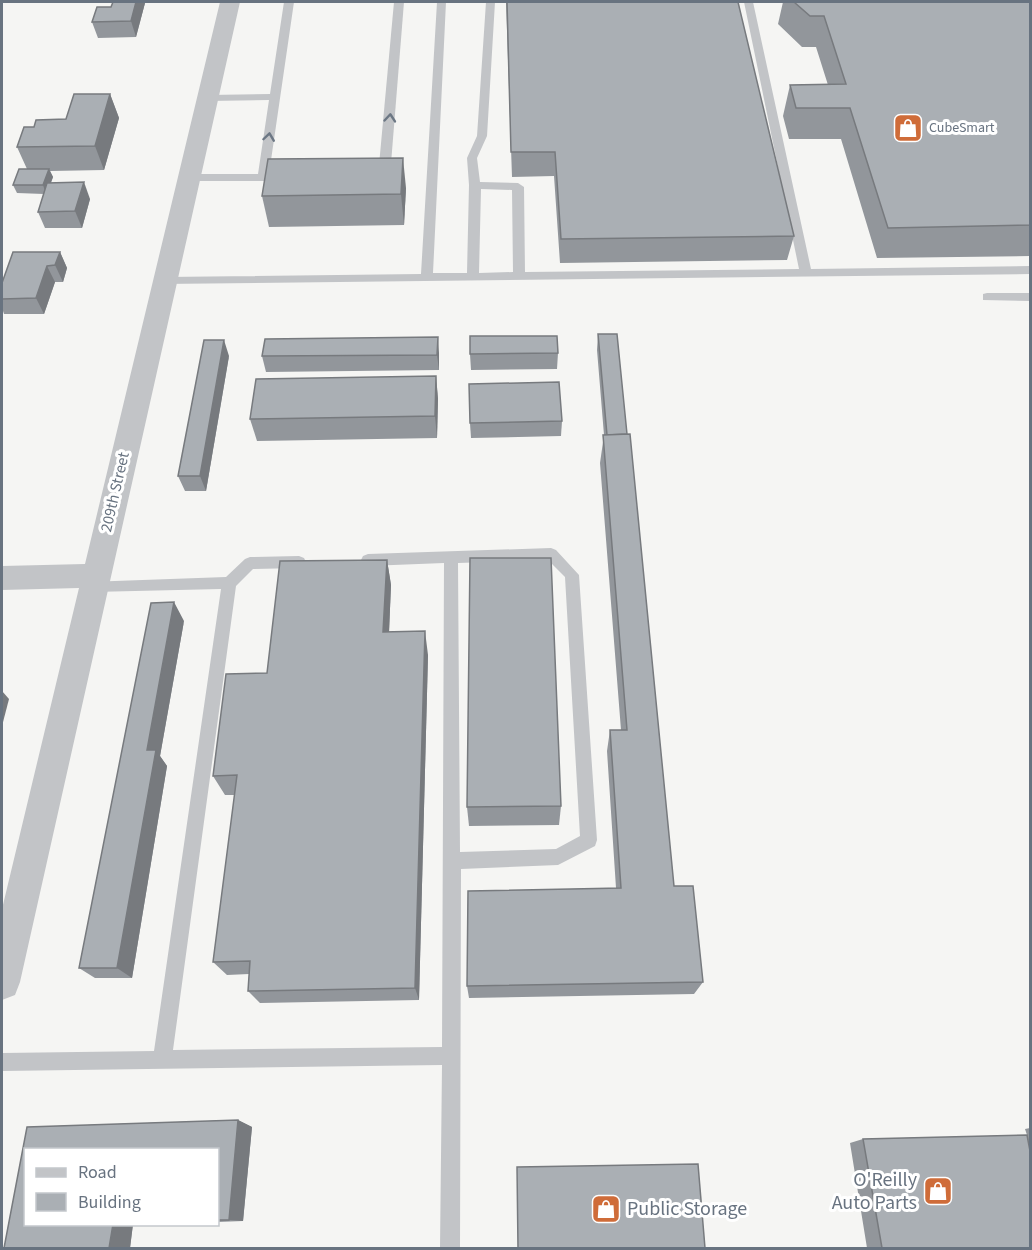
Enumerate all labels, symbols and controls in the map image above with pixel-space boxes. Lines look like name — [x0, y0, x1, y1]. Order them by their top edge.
shop icon: CubeSmart — [892, 112, 924, 144]
one-way arrow — [383, 113, 396, 122]
place label: CubeSmart — [929, 118, 995, 138]
one-way arrow — [262, 133, 274, 142]
street label: 209th Street — [95, 449, 135, 534]
legend — [24, 1148, 219, 1226]
text: Road — [78, 1160, 117, 1185]
place label: O'Reilly Auto Parts — [832, 1166, 918, 1217]
shop icon: O'Reilly Auto Parts — [922, 1175, 954, 1207]
text: Building — [78, 1190, 141, 1215]
shop icon: Public Storage — [590, 1193, 622, 1225]
place label: Public Storage — [627, 1195, 747, 1223]

